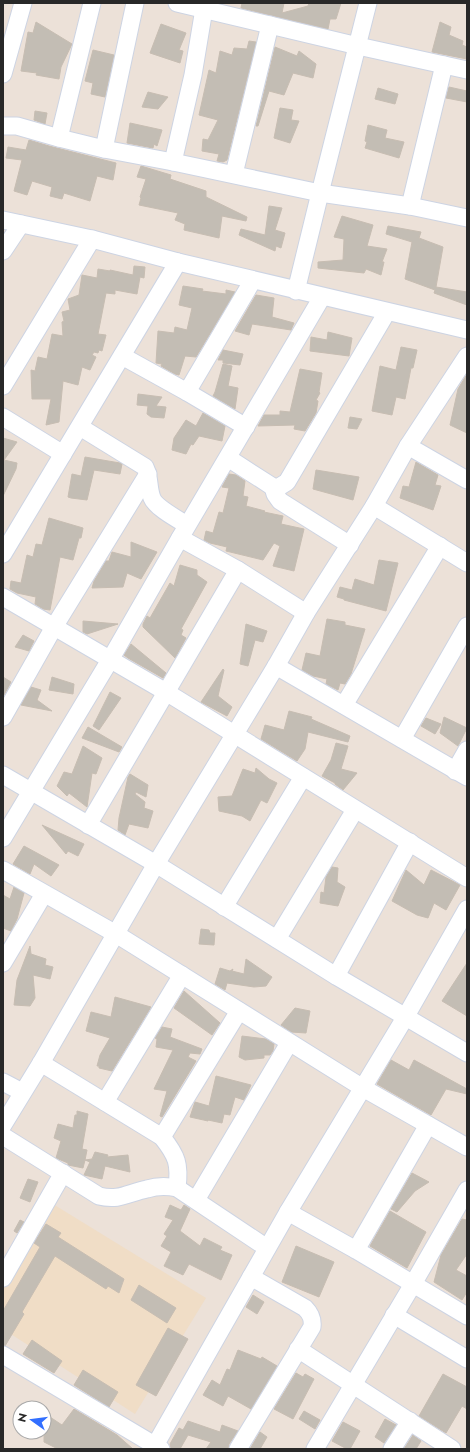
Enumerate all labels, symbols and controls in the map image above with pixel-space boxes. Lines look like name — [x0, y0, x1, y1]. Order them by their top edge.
north arrow — [12, 1400, 52, 1440]
text: N — [13, 1411, 31, 1424]

